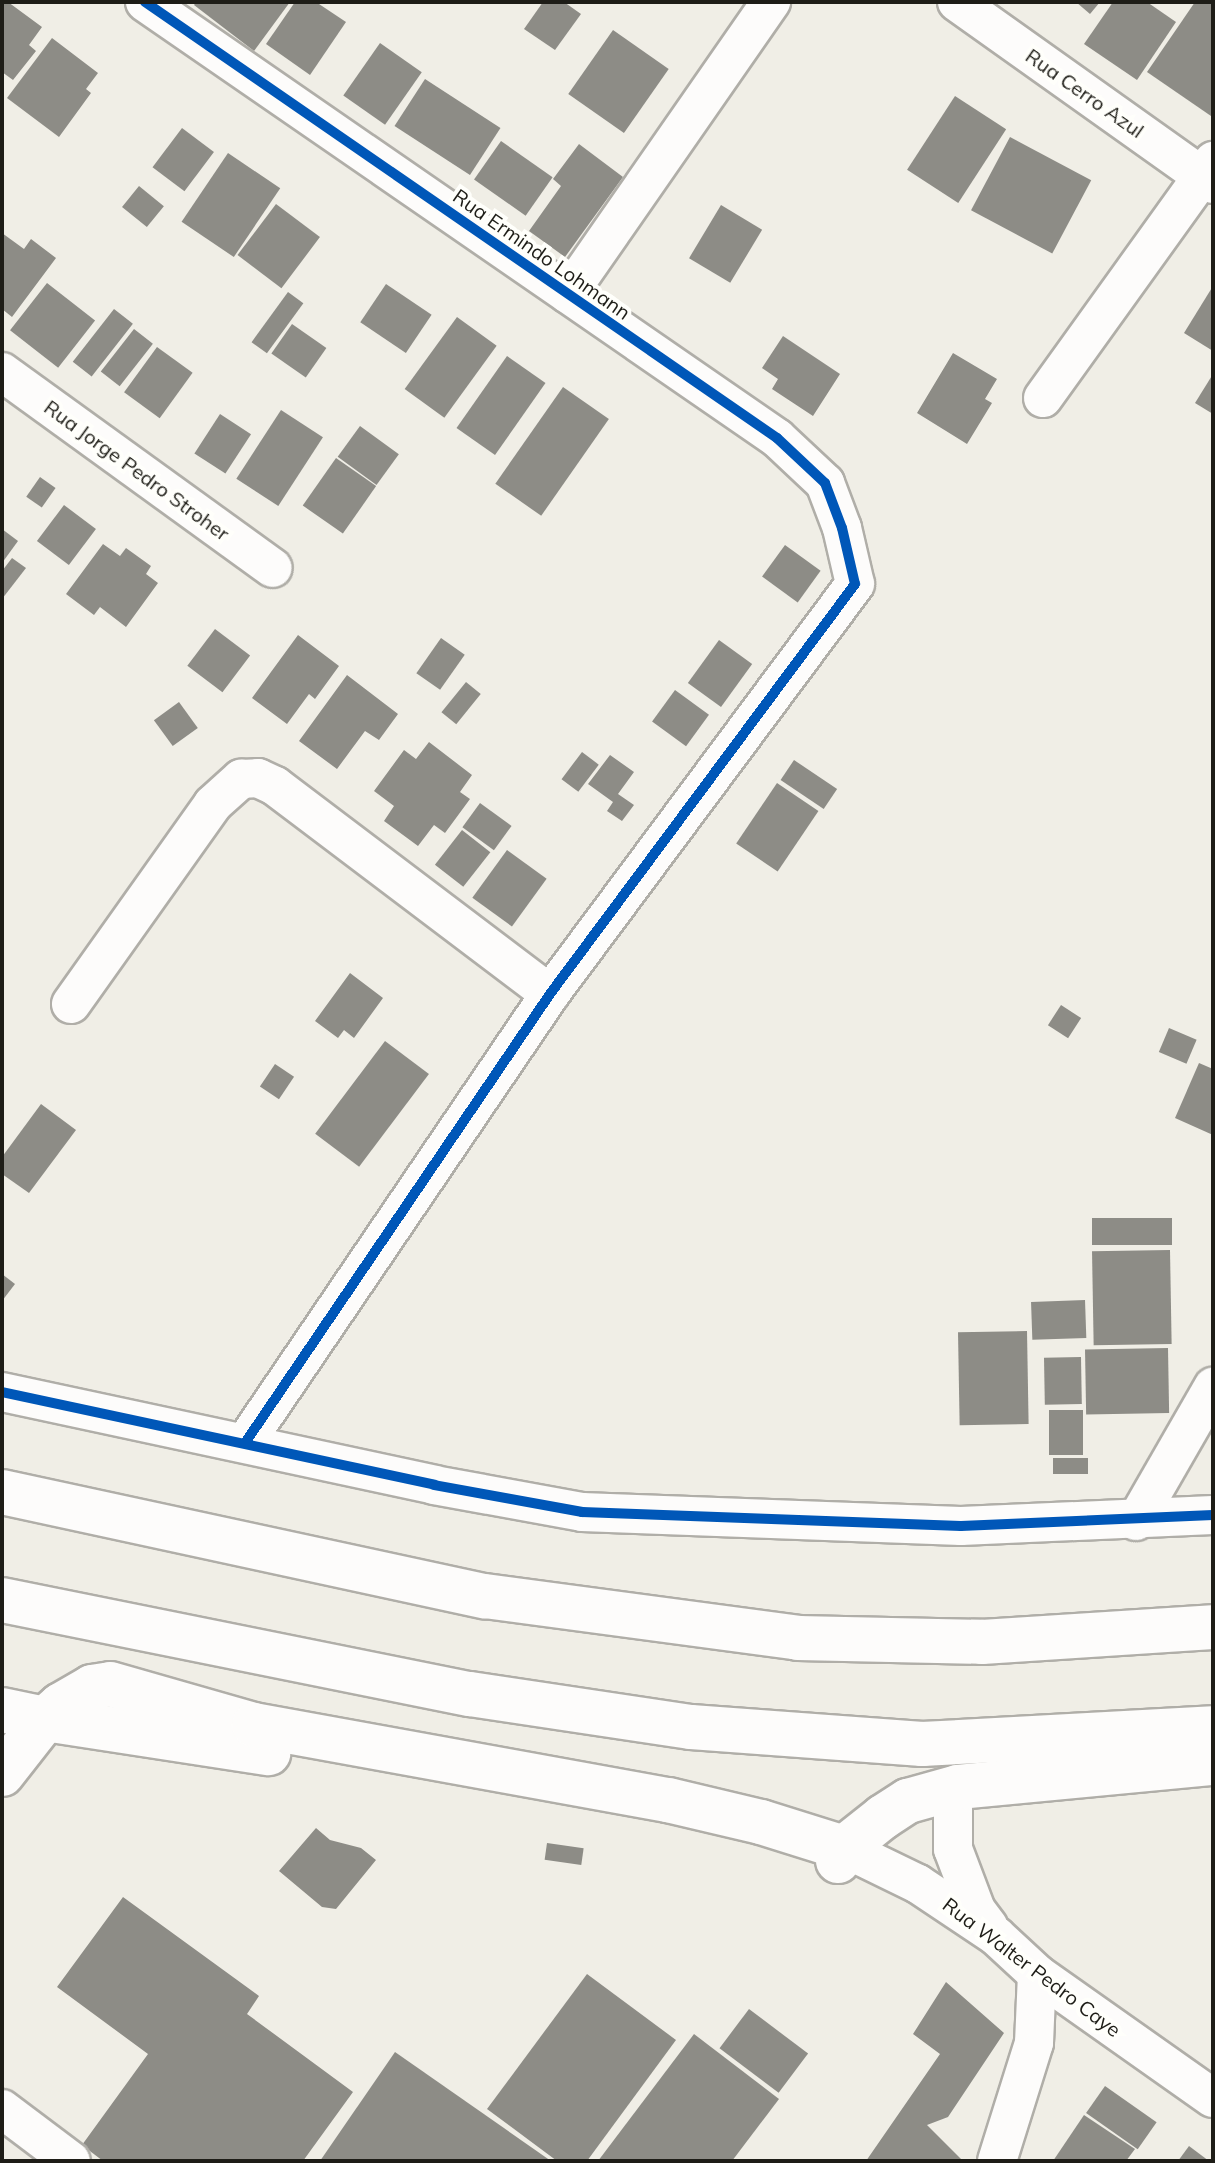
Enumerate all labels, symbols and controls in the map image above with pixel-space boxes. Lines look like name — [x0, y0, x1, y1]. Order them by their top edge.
street label: Rua Cerro Azul — [1021, 43, 1149, 143]
street label: Rua Ermindo Lohmann — [449, 184, 635, 324]
street label: Rua Jorge Pedro Stroher — [40, 395, 234, 545]
street label: Rua Walter Pedro Caye — [938, 1892, 1126, 2042]

